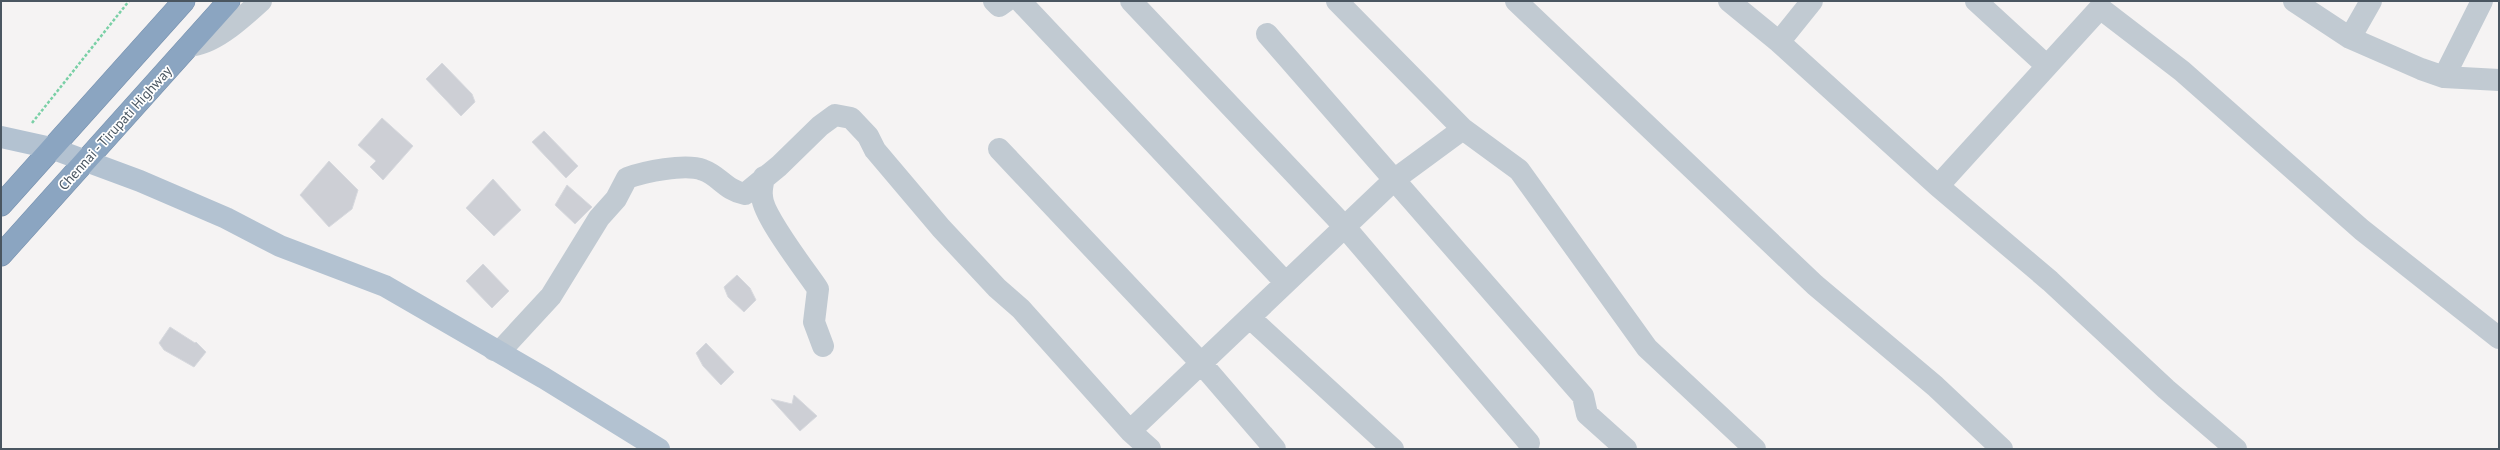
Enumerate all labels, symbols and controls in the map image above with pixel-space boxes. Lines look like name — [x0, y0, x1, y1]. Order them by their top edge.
street label: Chennai - Tirupati Highway — [54, 62, 176, 194]

